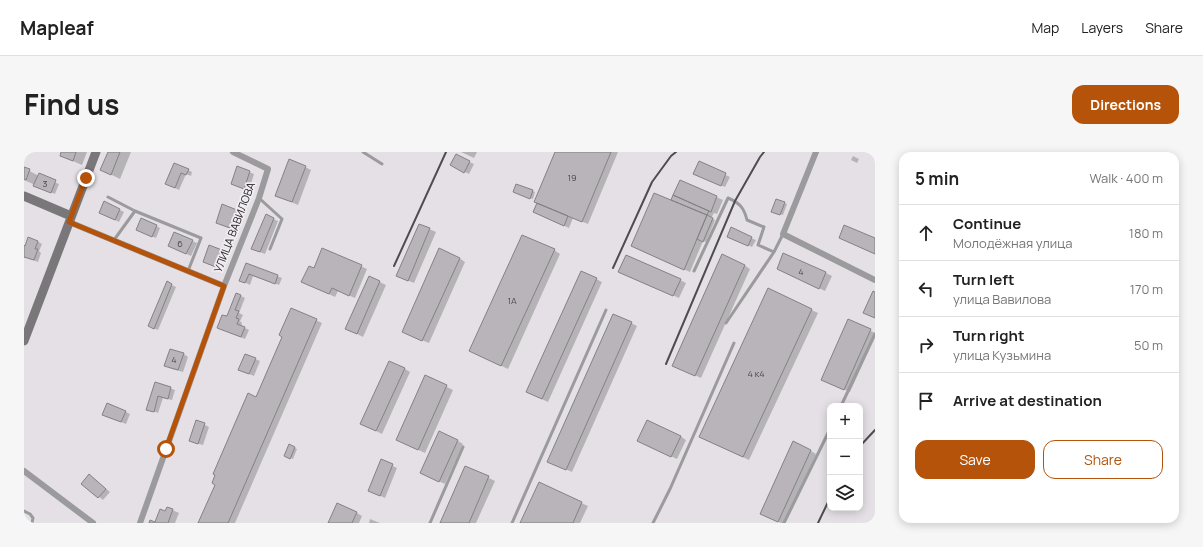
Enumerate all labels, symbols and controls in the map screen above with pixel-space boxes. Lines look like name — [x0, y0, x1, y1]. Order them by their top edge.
text: Mapleaf — [20, 15, 94, 41]
text: Map — [1031, 18, 1059, 37]
text: Layers — [1081, 18, 1123, 37]
text: Share — [1145, 18, 1183, 37]
text: Find us — [24, 85, 119, 123]
button: Directions — [1072, 85, 1179, 124]
text: 5 min — [915, 167, 959, 190]
route end — [77, 169, 95, 187]
text: Walk · 400 m — [1089, 169, 1163, 187]
house number: 19 — [567, 171, 577, 184]
house number: 3 — [43, 177, 48, 190]
street label: УЛИЦА ВАВИЛОВА — [210, 180, 258, 274]
text: Continue — [953, 213, 1021, 234]
icon: ahead — [915, 222, 937, 244]
text: 180 m — [1129, 224, 1163, 242]
text: Молодёжная улица — [953, 234, 1072, 252]
house number: 6 — [177, 237, 183, 250]
house number: 4 — [798, 265, 804, 278]
text: Turn left — [953, 269, 1015, 290]
icon: left — [915, 278, 937, 300]
text: 170 m — [1130, 280, 1163, 298]
text: улица Вавилова — [953, 290, 1051, 308]
house number: 1А — [507, 294, 517, 307]
text: Turn right — [953, 325, 1024, 346]
icon: right — [915, 334, 937, 356]
text: 50 m — [1134, 336, 1163, 354]
text: улица Кузьмина — [953, 346, 1051, 364]
house number: 4 — [171, 353, 177, 366]
house number: 4 к4 — [748, 367, 764, 380]
icon: arrive — [915, 390, 937, 412]
text: Arrive at destination — [953, 390, 1102, 411]
map controls — [827, 403, 863, 511]
button: + — [827, 403, 863, 439]
button: − — [827, 439, 863, 475]
route start — [157, 440, 175, 458]
button: Save — [915, 440, 1035, 479]
button: Share — [1043, 440, 1163, 479]
button: layers — [827, 475, 863, 511]

